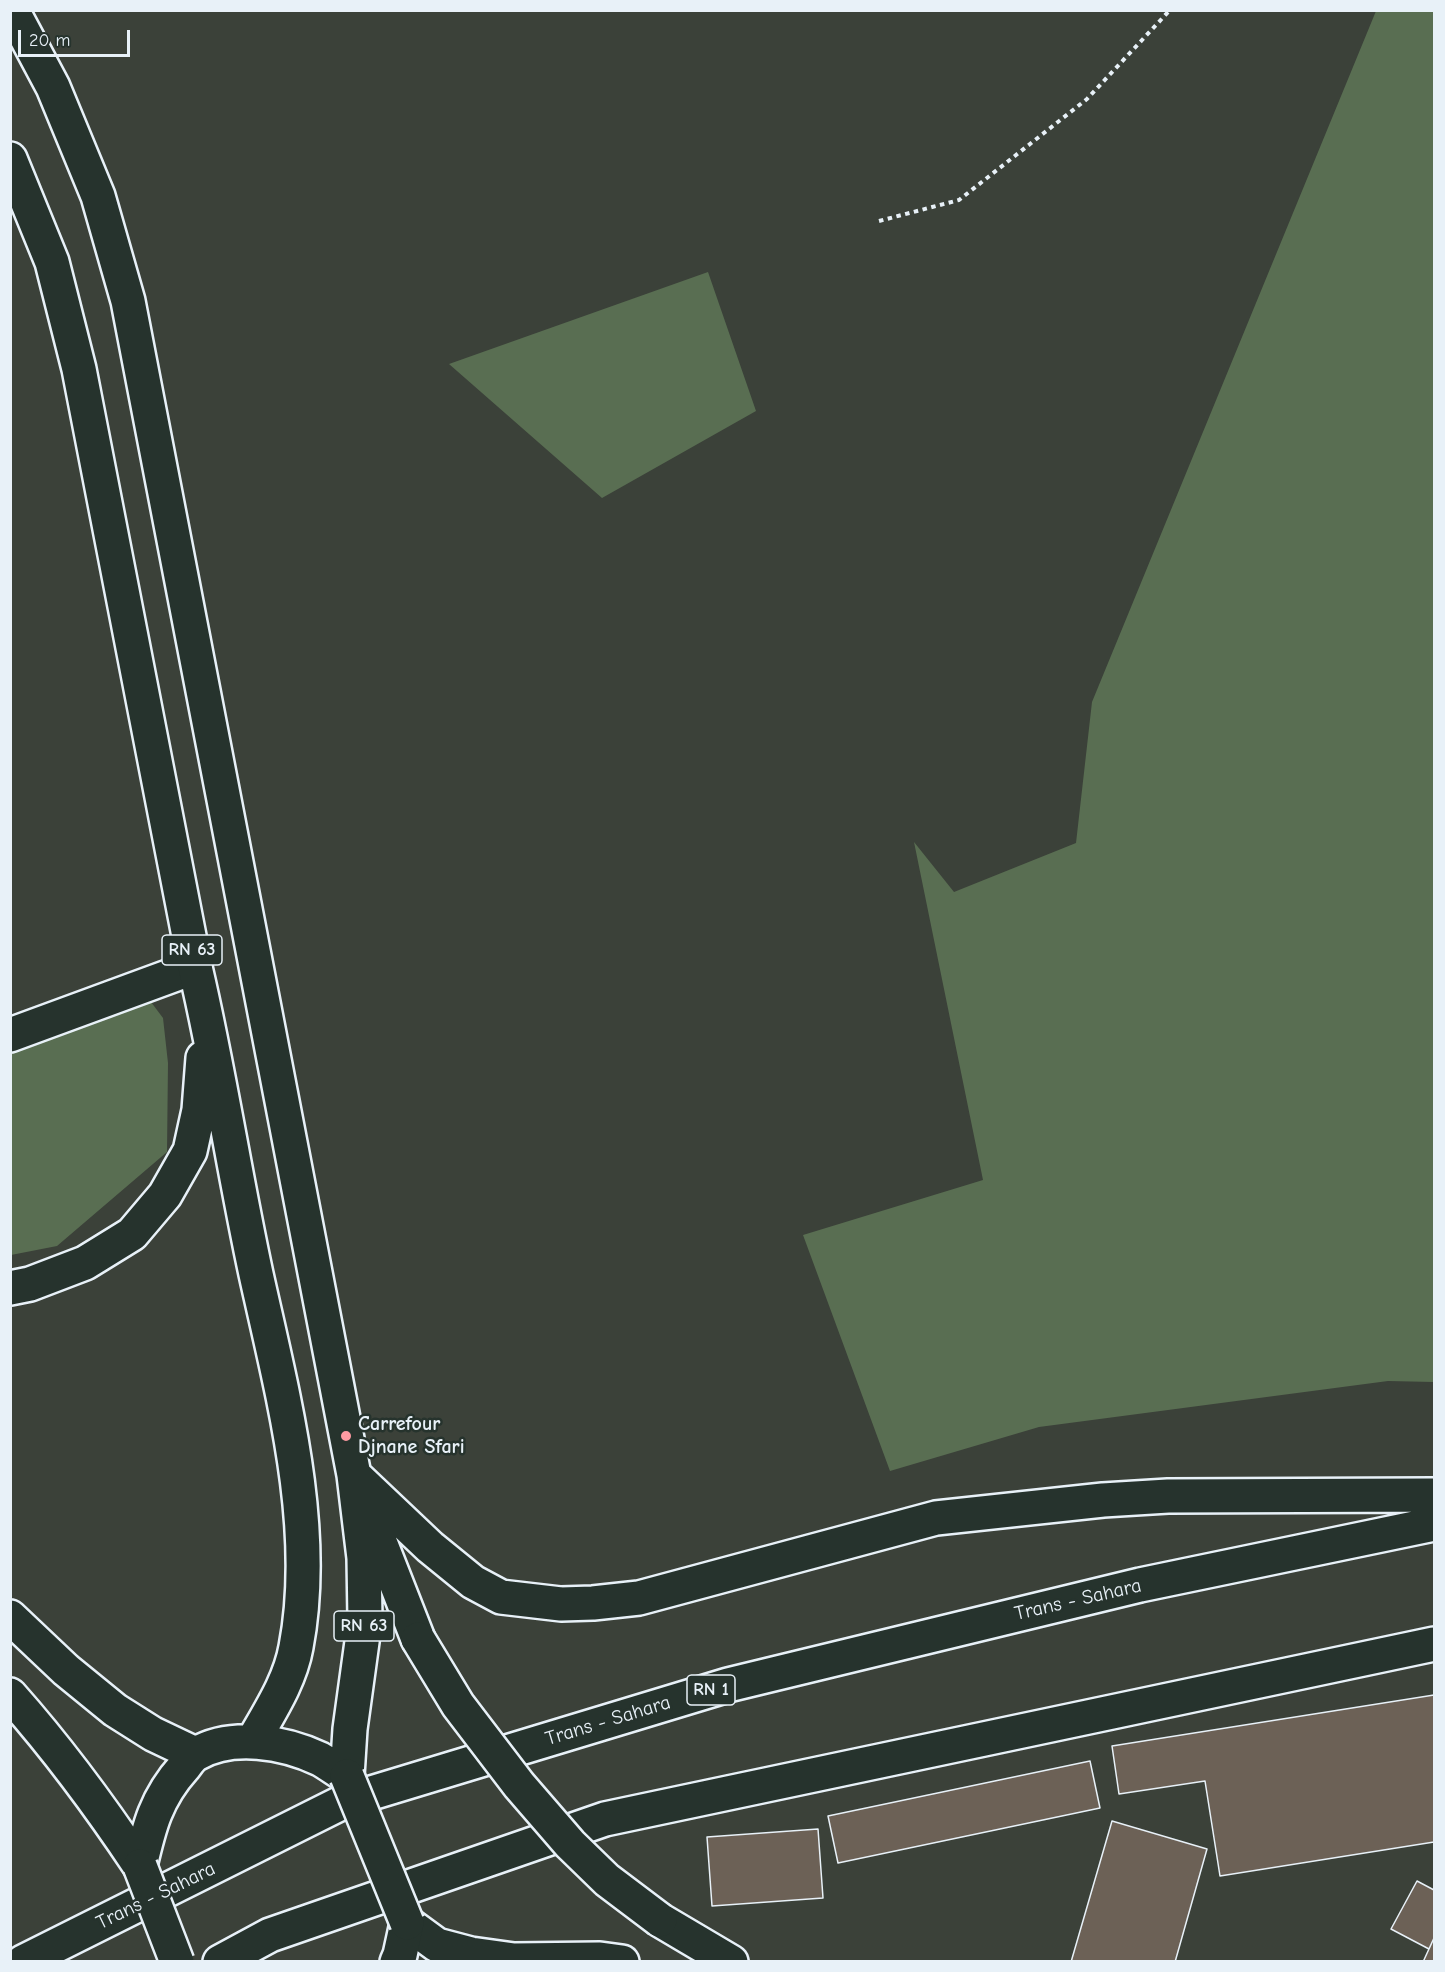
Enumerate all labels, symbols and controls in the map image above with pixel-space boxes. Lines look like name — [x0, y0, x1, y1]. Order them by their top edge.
scale bar — [21, 18, 134, 56]
text: 20 m — [29, 30, 70, 51]
road number: RN 63 — [162, 935, 222, 965]
place label: Carrefour Djnane Sfari — [358, 1412, 465, 1459]
marker: Carrefour Djnane Sfari — [339, 1429, 353, 1443]
street label: Trans - Sahara — [1012, 1574, 1144, 1626]
road number: RN 63 — [334, 1611, 394, 1641]
road number: RN 1 — [687, 1675, 735, 1705]
street label: Trans - Sahara — [543, 1691, 673, 1751]
street label: Trans - Sahara — [93, 1857, 219, 1935]

